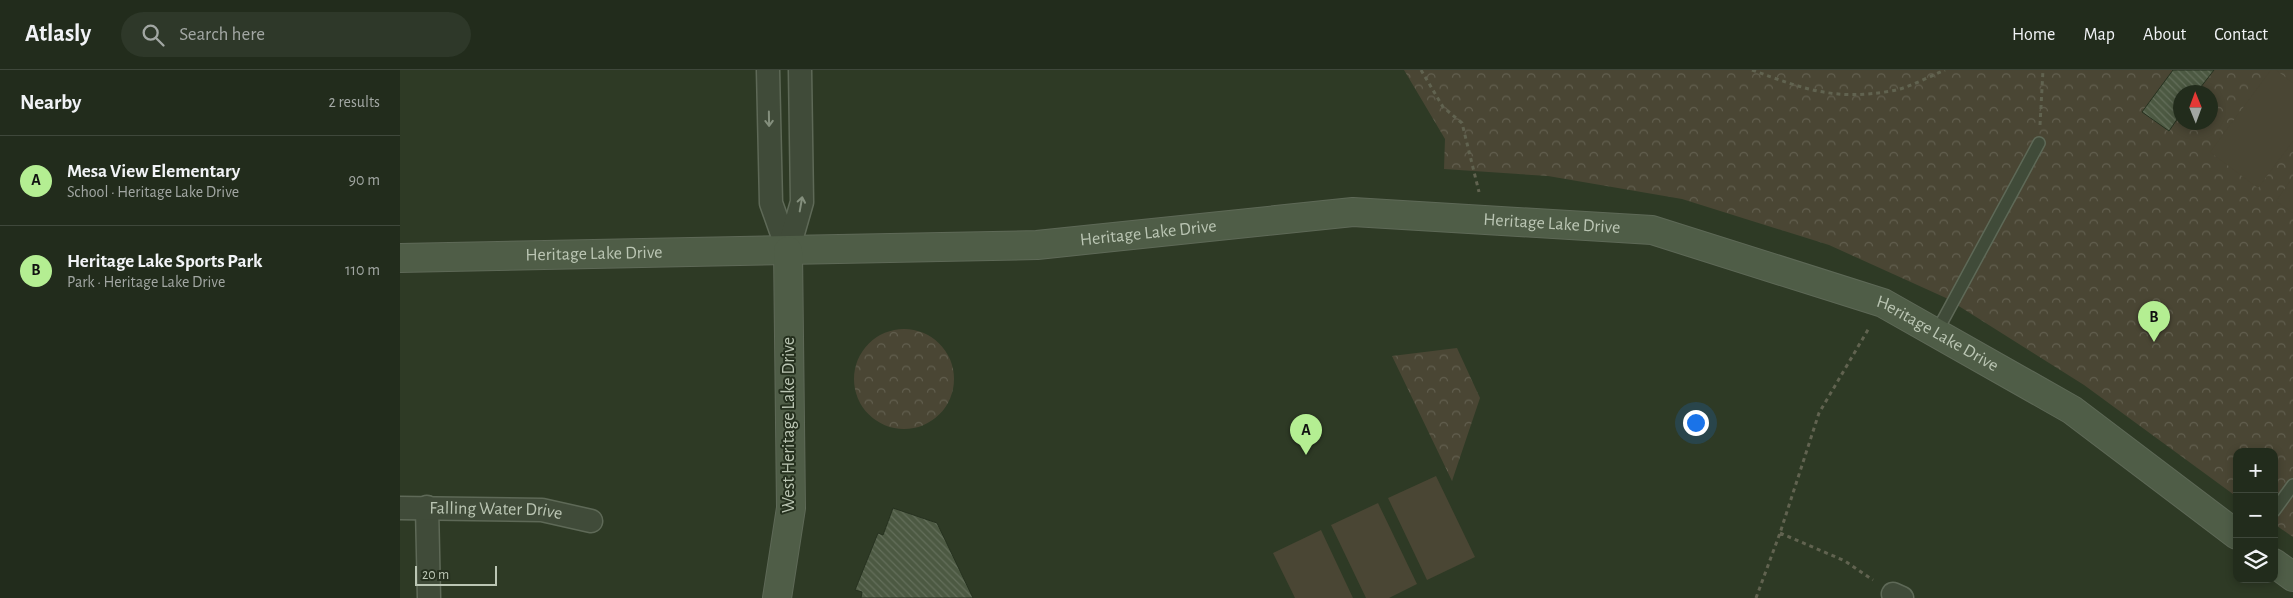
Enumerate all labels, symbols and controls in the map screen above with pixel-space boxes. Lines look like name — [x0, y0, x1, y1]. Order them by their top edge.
search box — [121, 12, 471, 57]
icon: search — [139, 21, 167, 49]
text: Atlasly — [25, 22, 91, 46]
text: Search here — [179, 25, 265, 44]
text: Home — [2012, 26, 2055, 44]
text: Map — [2083, 26, 2115, 44]
text: About — [2143, 26, 2186, 44]
text: Contact — [2214, 26, 2268, 44]
north arrow — [2173, 85, 2218, 130]
text: Nearby — [20, 92, 81, 113]
text: 2 results — [328, 94, 380, 110]
one-way arrow — [765, 110, 774, 126]
text: Mesa View Elementary — [67, 162, 240, 181]
text: A — [31, 172, 41, 188]
text: 90 m — [349, 172, 380, 188]
text: School · Heritage Lake Drive — [67, 184, 239, 200]
one-way arrow — [796, 197, 806, 213]
street label: Heritage Lake Drive — [1483, 211, 1621, 237]
street label: Heritage Lake Drive — [1079, 217, 1217, 249]
street label: Heritage Lake Drive — [525, 244, 663, 264]
text: Heritage Lake Sports Park — [67, 252, 262, 271]
text: B — [31, 262, 41, 278]
text: 110 m — [345, 262, 380, 278]
text: Park · Heritage Lake Drive — [67, 274, 225, 290]
street label: Heritage Lake Drive — [1874, 293, 2001, 375]
pin: B — [2138, 301, 2170, 342]
street label: West Heritage Lake Drive — [780, 337, 798, 513]
your location — [1683, 410, 1709, 436]
pin: A — [1290, 414, 1322, 455]
map controls — [2233, 448, 2278, 583]
button: + — [2233, 448, 2278, 493]
button: − — [2233, 493, 2278, 538]
street label: Falling Water Drive — [429, 499, 564, 523]
button: layers — [2233, 538, 2278, 583]
scale bar — [415, 563, 498, 586]
text: 20 m — [422, 568, 449, 582]

